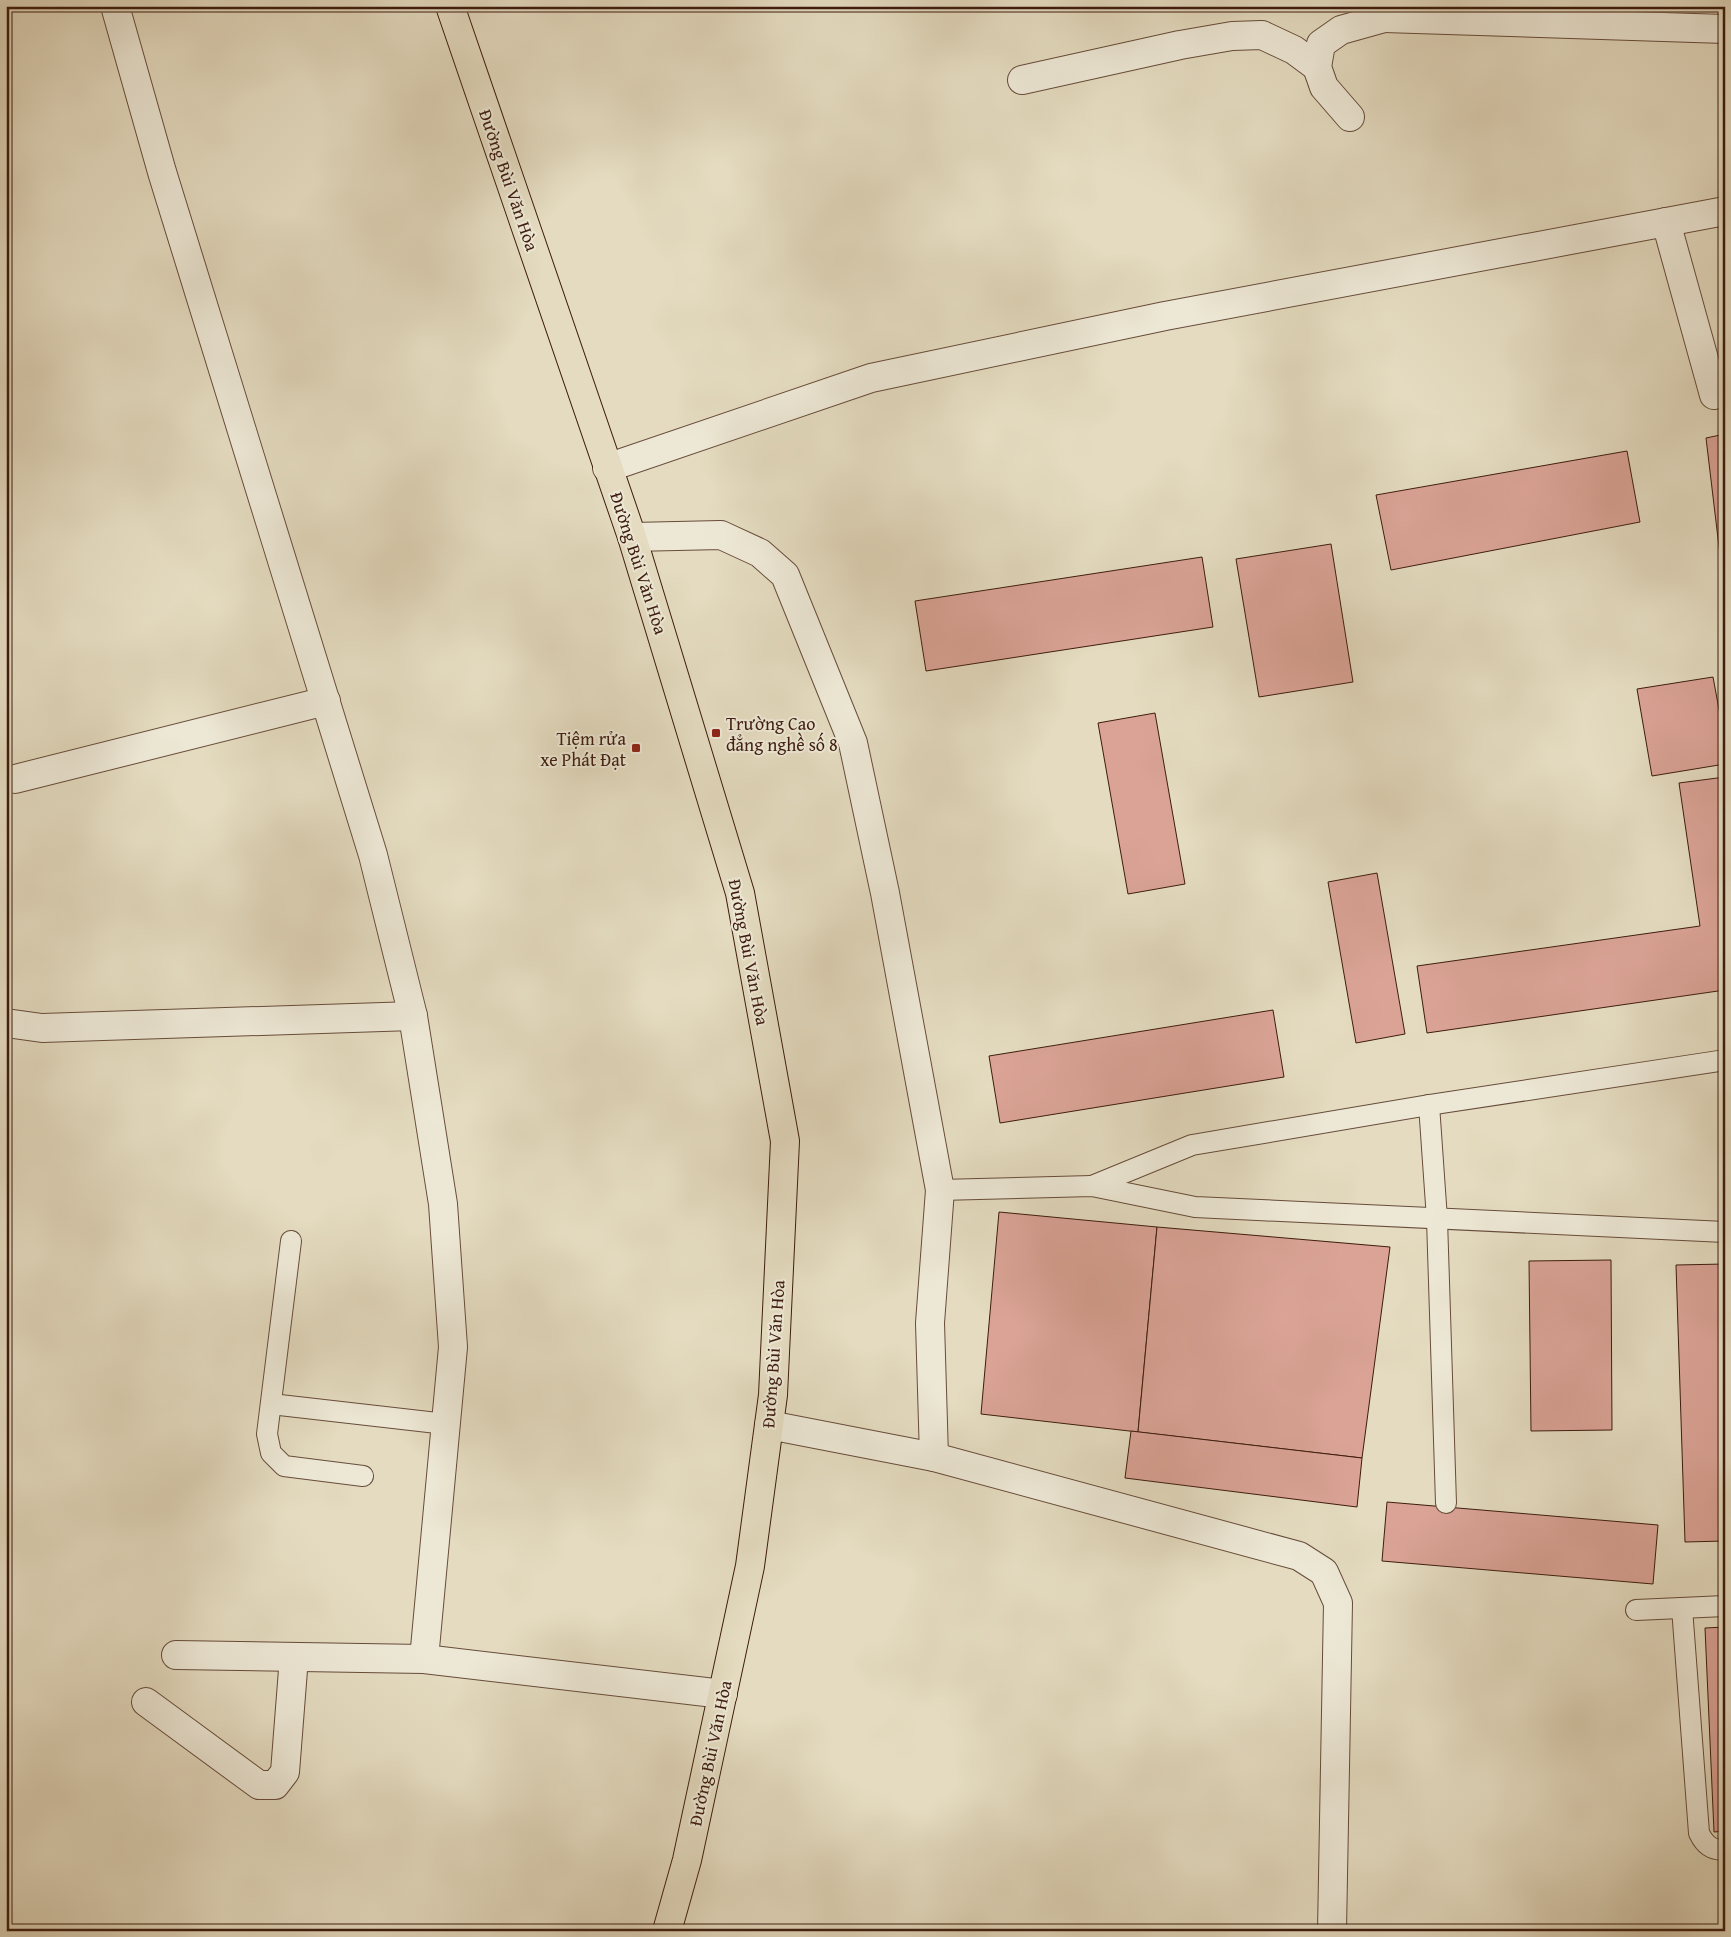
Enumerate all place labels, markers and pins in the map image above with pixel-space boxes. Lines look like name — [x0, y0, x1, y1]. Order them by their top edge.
place label: Trường Cao đẳng nghề số 8 — [726, 710, 838, 758]
place label: Tiệm rửa xe Phát Đạt — [540, 725, 627, 773]
marker: Trường Cao đẳng nghề số 8 — [710, 727, 722, 739]
marker: Tiệm rửa xe Phát Đạt — [630, 742, 642, 754]

